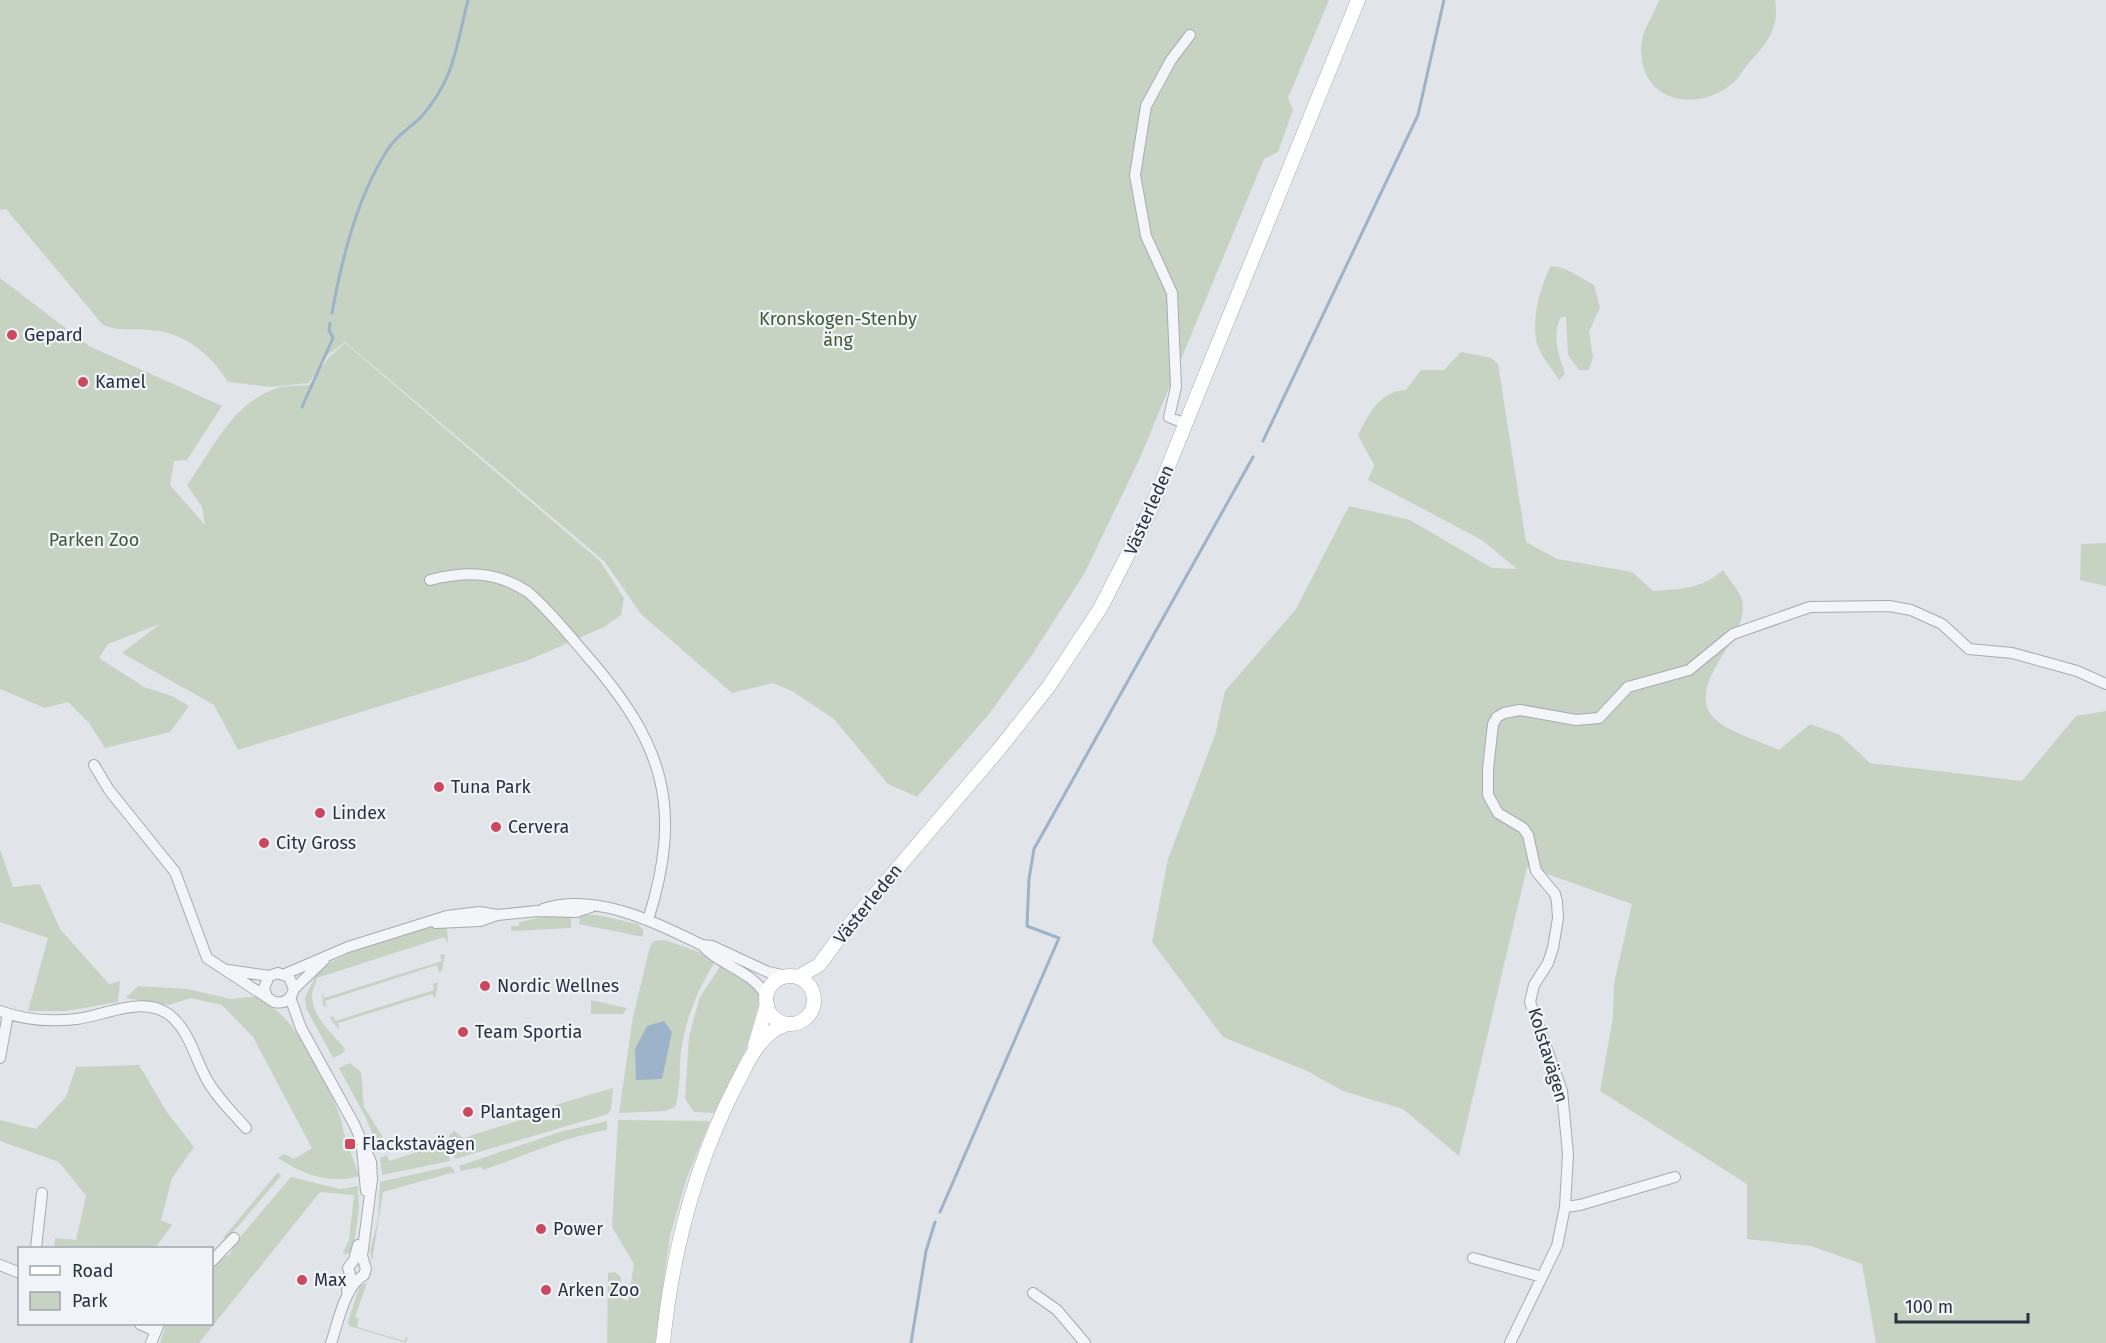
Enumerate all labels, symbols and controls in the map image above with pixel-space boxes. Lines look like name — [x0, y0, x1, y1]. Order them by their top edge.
park label: Kronskogen-Stenby äng — [759, 308, 917, 351]
place label: Gepard — [24, 324, 83, 346]
marker: Gepard — [5, 328, 19, 342]
place label: Kamel — [95, 371, 146, 393]
marker: Kamel — [76, 375, 90, 389]
street label: Västerleden — [1119, 461, 1179, 559]
park label: Parken Zoo — [49, 529, 139, 551]
place label: Tuna Park — [451, 776, 531, 798]
marker: Tuna Park — [432, 780, 446, 794]
place label: Lindex — [332, 802, 386, 824]
marker: Lindex — [313, 806, 327, 820]
place label: Cervera — [508, 816, 569, 838]
marker: Cervera — [489, 820, 503, 834]
place label: City Gross — [276, 832, 356, 854]
marker: City Gross — [257, 836, 271, 850]
street label: Västerleden — [829, 860, 907, 948]
place label: Nordic Wellnes — [497, 975, 619, 997]
marker: Nordic Wellnes — [478, 979, 492, 993]
street label: Kolstavägen — [1523, 1005, 1573, 1105]
place label: Team Sportia — [475, 1021, 582, 1043]
marker: Team Sportia — [456, 1025, 470, 1039]
place label: Plantagen — [480, 1101, 561, 1123]
marker: Plantagen — [461, 1105, 475, 1119]
place label: Flackstavägen — [362, 1133, 475, 1155]
marker: Flackstavägen — [343, 1137, 357, 1151]
place label: Power — [553, 1218, 603, 1240]
marker: Power — [534, 1222, 548, 1236]
legend — [18, 1247, 213, 1325]
text: Road — [72, 1260, 114, 1282]
place label: Max — [314, 1269, 347, 1291]
marker: Max — [295, 1273, 309, 1287]
place label: Arken Zoo — [558, 1279, 639, 1301]
marker: Arken Zoo — [539, 1283, 553, 1297]
scale bar — [1896, 1286, 2028, 1324]
text: Park — [72, 1290, 108, 1312]
text: 100 m — [1905, 1296, 1953, 1318]

